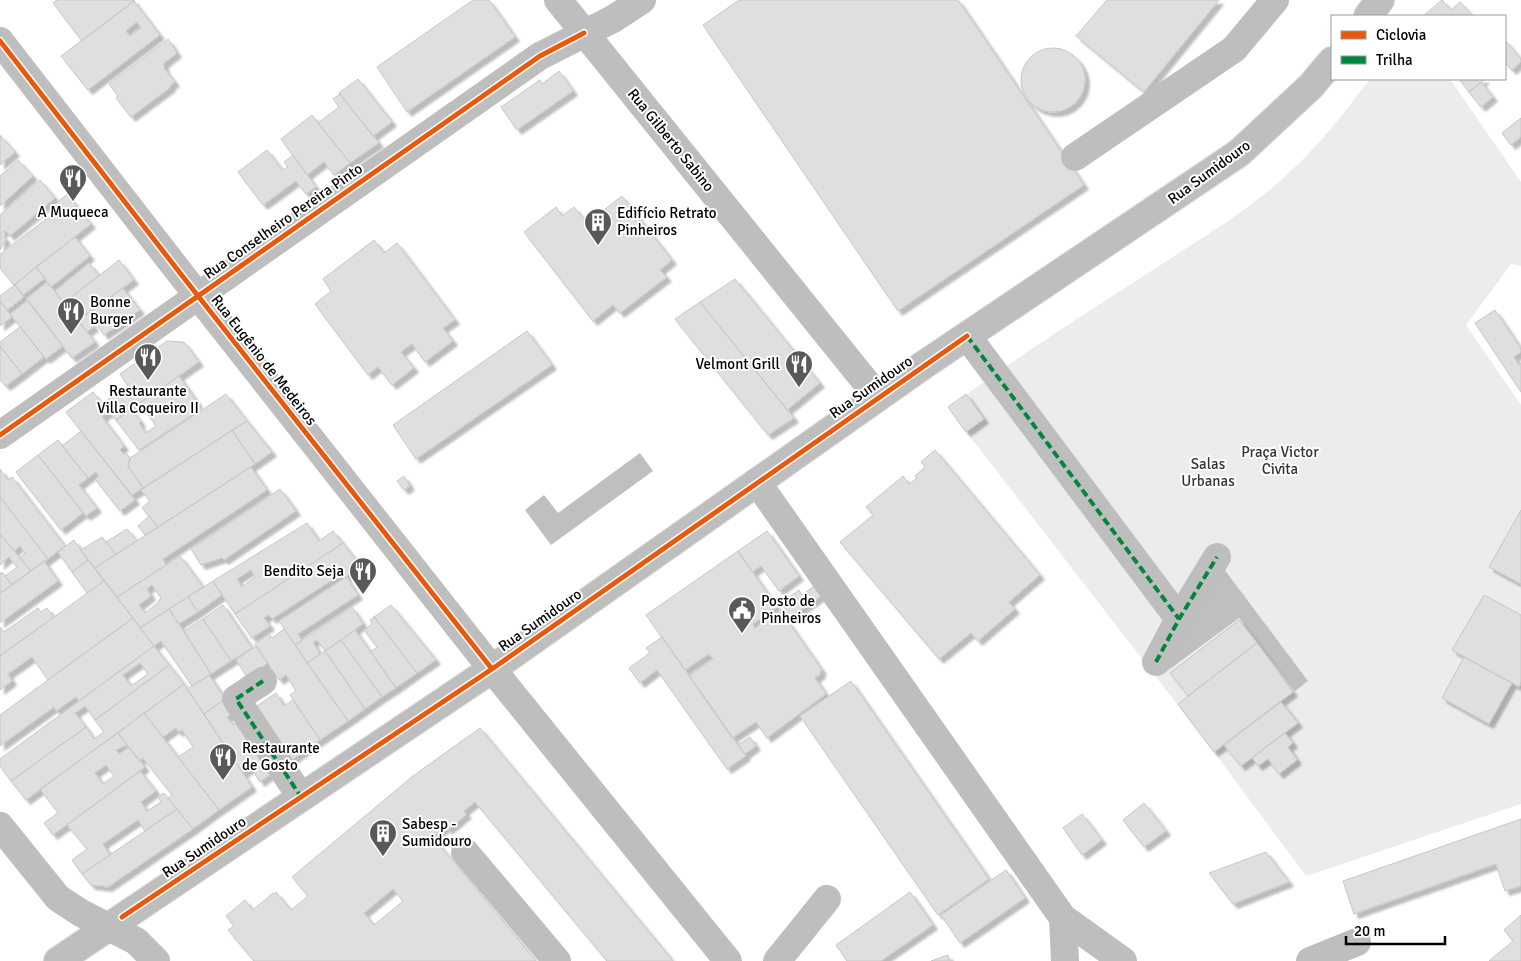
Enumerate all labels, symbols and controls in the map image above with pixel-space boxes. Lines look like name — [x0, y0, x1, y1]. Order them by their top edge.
legend — [1331, 15, 1506, 80]
text: Ciclovia — [1376, 26, 1426, 44]
text: Trilha — [1376, 51, 1413, 69]
street label: Rua Gilberto Sabino — [624, 85, 718, 195]
street label: Rua Sumidouro — [1164, 136, 1254, 208]
street label: Rua Conselheiro Pereira Pinto — [200, 159, 366, 283]
restaurant icon: A Muqueca — [58, 163, 88, 202]
place label: A Muqueca — [37, 203, 109, 221]
place label: Edifício Retrato Pinheiros — [617, 204, 717, 239]
building icon: Edifício Retrato Pinheiros — [583, 207, 613, 246]
street label: Rua Eugênio de Medeiros — [207, 291, 321, 429]
place label: Bonne Burger — [90, 293, 134, 328]
restaurant icon: Bonne Burger — [56, 296, 86, 335]
restaurant icon: Restaurante Villa Coqueiro II — [133, 342, 163, 381]
restaurant icon: Velmont Grill — [784, 349, 814, 388]
street label: Rua Sumidouro — [826, 352, 916, 422]
place label: Velmont Grill — [696, 355, 780, 373]
place label: Restaurante Villa Coqueiro II — [97, 382, 199, 417]
park label: Praça Victor Civita — [1241, 443, 1319, 478]
park label: Salas Urbanas — [1181, 455, 1235, 490]
restaurant icon: Bendito Seja — [348, 556, 378, 595]
place label: Bendito Seja — [264, 562, 344, 580]
street label: Rua Sumidouro — [495, 585, 585, 655]
place label: Posto de Pinheiros — [761, 592, 822, 627]
public building icon: Posto de Pinheiros — [727, 595, 757, 634]
place label: Restaurante de Gosto — [242, 739, 320, 774]
restaurant icon: Restaurante de Gosto — [208, 742, 238, 781]
street label: Rua Sumidouro — [159, 812, 250, 882]
place label: Sabesp - Sumidouro — [402, 815, 472, 850]
building icon: Sabesp - Sumidouro — [368, 818, 398, 857]
scale bar — [1346, 914, 1445, 946]
text: 20 m — [1354, 922, 1385, 940]

